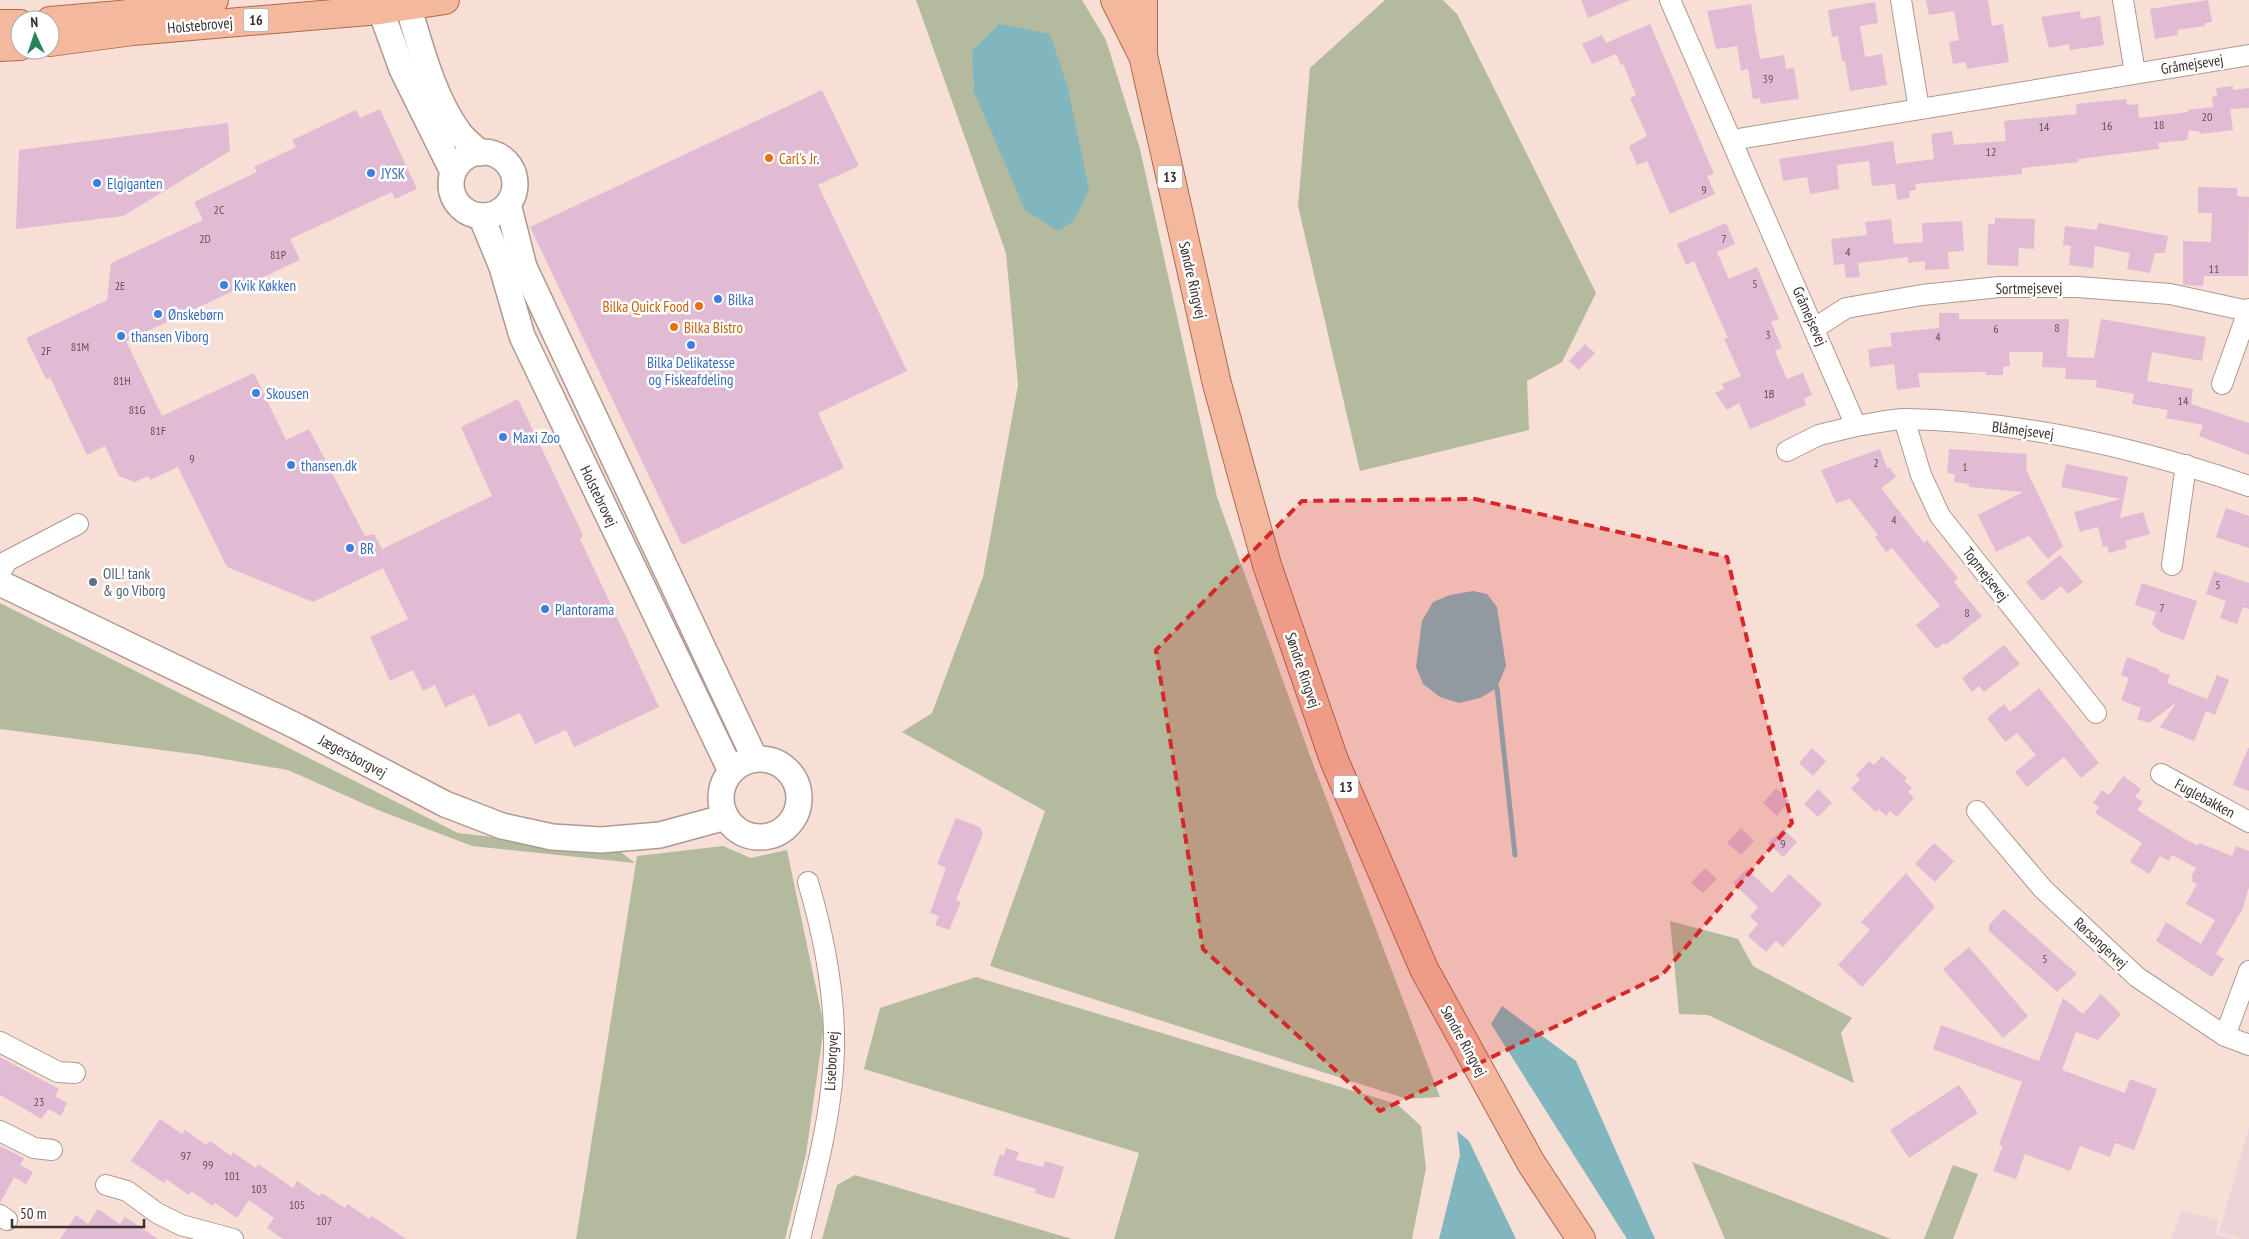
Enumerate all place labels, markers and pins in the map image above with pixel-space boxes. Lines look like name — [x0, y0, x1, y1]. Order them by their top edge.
place label: Carl's Jr. — [779, 149, 819, 168]
marker: Carl's Jr. — [763, 152, 775, 164]
place label: JYSK — [380, 164, 406, 183]
marker: JYSK — [365, 167, 377, 179]
place label: Elgiganten — [107, 174, 163, 193]
marker: Elgiganten — [91, 177, 103, 189]
place label: Kvik Køkken — [234, 276, 296, 295]
marker: Kvik Køkken — [218, 279, 230, 291]
place label: Bilka — [728, 290, 754, 309]
marker: Bilka — [712, 293, 724, 305]
place label: Bilka Quick Food — [603, 297, 689, 316]
marker: Bilka Quick Food — [693, 300, 705, 312]
place label: Ønskebørn — [168, 305, 224, 324]
marker: Ønskebørn — [152, 308, 164, 320]
place label: Bilka Bistro — [684, 318, 743, 337]
marker: Bilka Bistro — [668, 321, 680, 333]
place label: thansen Viborg — [131, 327, 209, 346]
marker: thansen Viborg — [115, 330, 127, 342]
marker: Bilka Delikatesse og Fiskeafdeling — [685, 339, 697, 351]
place label: Bilka Delikatesse og Fiskeafdeling — [647, 353, 735, 389]
place label: Skousen — [266, 384, 309, 403]
marker: Skousen — [250, 387, 262, 399]
place label: Maxi Zoo — [513, 428, 560, 447]
marker: Maxi Zoo — [497, 431, 509, 443]
place label: thansen.dk — [301, 456, 357, 475]
marker: thansen.dk — [285, 459, 297, 471]
place label: BR — [360, 539, 374, 558]
marker: BR — [344, 542, 356, 554]
place label: OIL! tank & go Viborg — [103, 564, 166, 600]
marker: OIL! tank & go Viborg — [87, 576, 99, 588]
place label: Plantorama — [555, 600, 614, 619]
marker: Plantorama — [539, 603, 551, 615]

